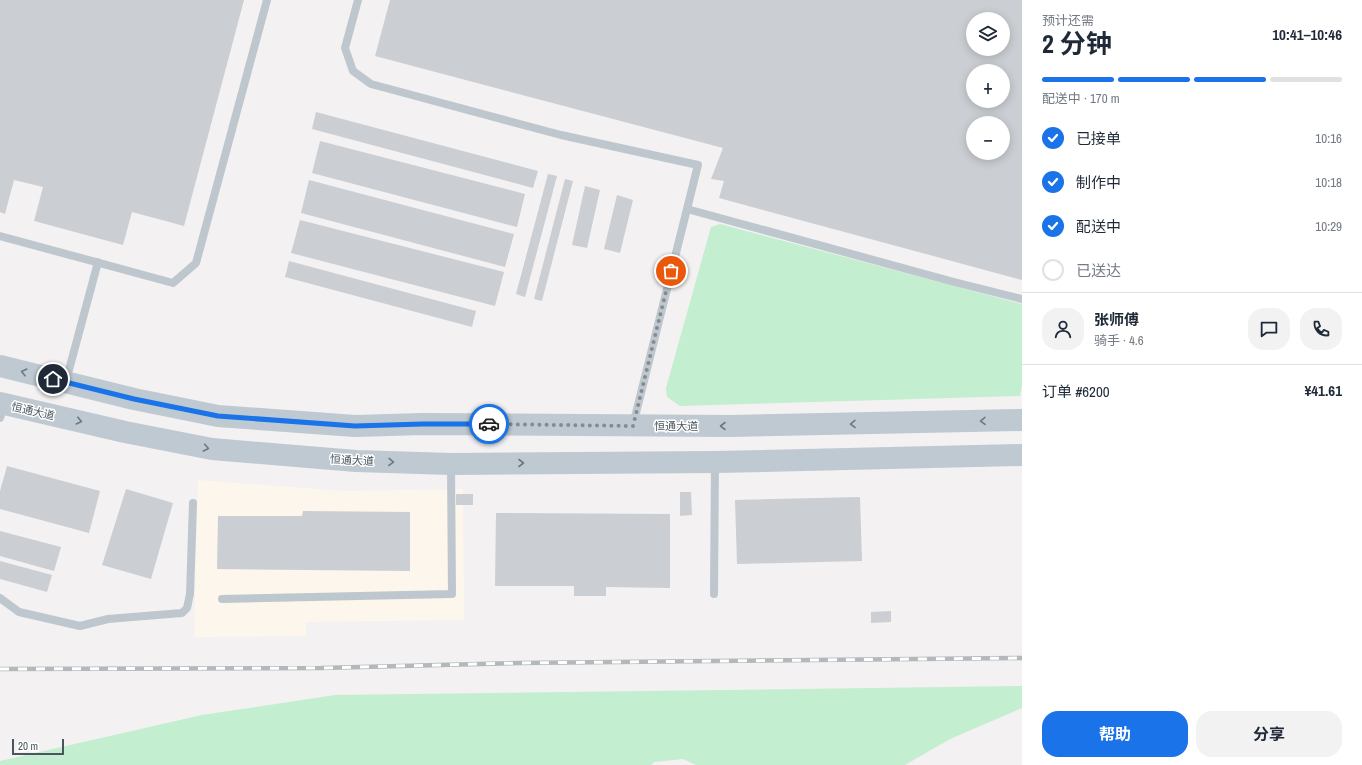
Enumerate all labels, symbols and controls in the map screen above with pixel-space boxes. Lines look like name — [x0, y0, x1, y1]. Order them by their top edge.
map controls — [966, 12, 1010, 160]
button: layers — [966, 12, 1010, 56]
text: 预计还需 — [1042, 12, 1094, 29]
text: 10:41–10:46 — [1272, 24, 1342, 45]
text: 2 分钟 — [1042, 26, 1112, 61]
button: + — [966, 64, 1010, 108]
text: 配送中 · 170 m — [1042, 90, 1120, 107]
button: − — [966, 116, 1010, 160]
icon: check — [1042, 127, 1064, 149]
text: 已接单 — [1076, 128, 1121, 149]
text: 10:16 — [1315, 130, 1342, 147]
icon: check — [1042, 171, 1064, 193]
text: 制作中 — [1076, 172, 1121, 193]
text: 10:18 — [1315, 174, 1342, 191]
icon: check — [1042, 215, 1064, 237]
text: 配送中 — [1076, 216, 1121, 237]
text: 10:29 — [1315, 218, 1342, 235]
pin — [654, 254, 688, 288]
icon: bag — [660, 260, 682, 282]
text: 已送达 — [1076, 260, 1121, 281]
button: person — [1042, 308, 1084, 350]
button: chat — [1248, 308, 1290, 350]
button: phone — [1300, 308, 1342, 350]
text: 张师傅 — [1094, 309, 1139, 330]
text: 骑手 · 4.6 — [1094, 332, 1144, 349]
pin — [36, 362, 70, 396]
icon: home — [42, 368, 64, 390]
one-way arrow — [21, 369, 28, 377]
text: ¥41.61 — [1304, 380, 1342, 401]
text: 订单 #6200 — [1042, 381, 1110, 402]
street label: 恒通大道 — [10, 399, 56, 423]
courier — [469, 404, 509, 444]
icon: car — [478, 413, 500, 435]
one-way arrow — [76, 417, 82, 425]
one-way arrow — [980, 417, 986, 425]
street label: 恒通大道 — [654, 419, 698, 433]
one-way arrow — [850, 420, 856, 428]
one-way arrow — [720, 422, 726, 430]
one-way arrow — [203, 443, 209, 452]
street label: 恒通大道 — [330, 452, 374, 468]
one-way arrow — [388, 458, 394, 466]
one-way arrow — [518, 459, 524, 467]
button: 帮助 — [1042, 711, 1188, 757]
button: 分享 — [1196, 711, 1342, 757]
scale bar — [12, 737, 64, 756]
text: 20 m — [18, 739, 38, 753]

